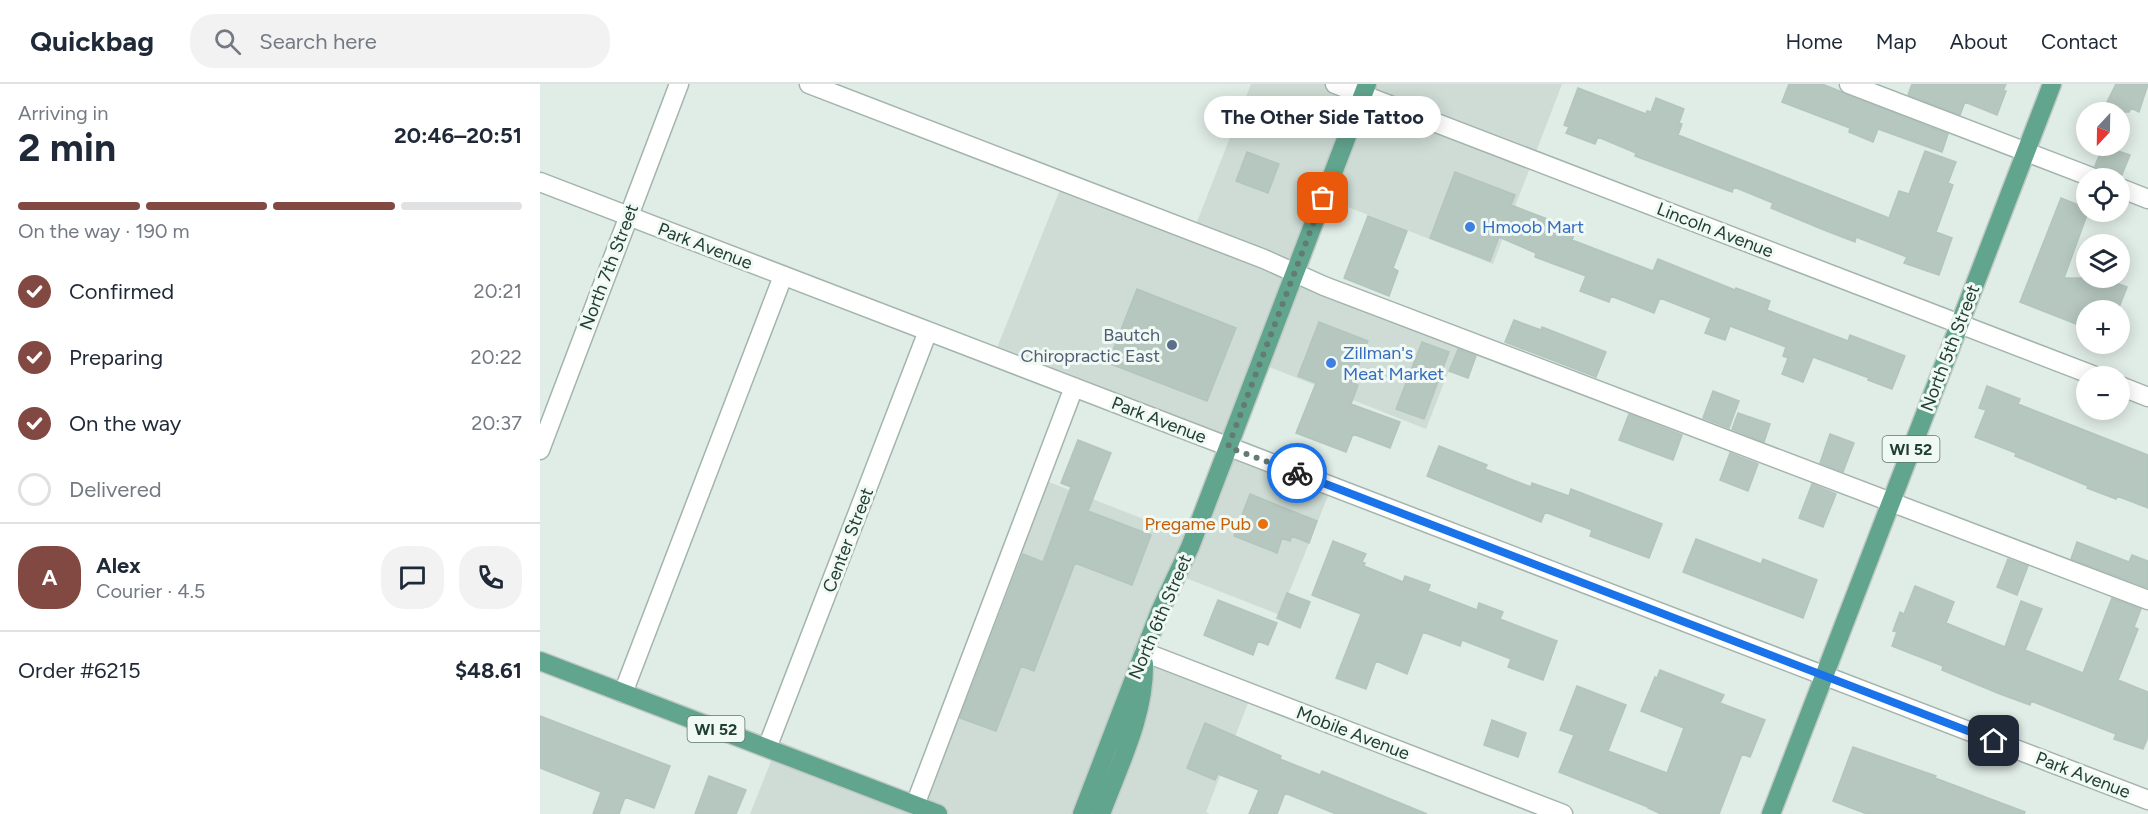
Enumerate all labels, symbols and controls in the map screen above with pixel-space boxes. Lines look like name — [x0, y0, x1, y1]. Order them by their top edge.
search box — [190, 14, 610, 68]
text: Quickbag — [30, 24, 154, 58]
icon: search — [211, 25, 244, 58]
text: Search here — [259, 28, 377, 55]
text: Home — [1786, 29, 1843, 54]
text: Map — [1876, 29, 1917, 54]
text: About — [1950, 29, 2008, 54]
text: Contact — [2041, 29, 2118, 54]
callout: The Other Side Tattoo — [1204, 96, 1442, 138]
text: Arriving in — [18, 101, 108, 125]
north arrow — [2076, 102, 2130, 156]
map controls — [2076, 102, 2130, 420]
text: The Other Side Tattoo — [1221, 105, 1424, 129]
text: 20:46–20:51 — [394, 122, 522, 149]
text: 2 min — [18, 124, 116, 171]
button: locate — [2076, 168, 2130, 222]
pin — [1297, 172, 1348, 223]
icon: bag — [1306, 181, 1339, 214]
street label: Lincoln Avenue — [1654, 198, 1777, 262]
street label: North 7th Street — [575, 201, 643, 333]
place label: Hmoob Mart — [1482, 216, 1584, 238]
street label: Park Avenue — [655, 218, 756, 274]
text: On the way · 190 m — [18, 219, 190, 243]
marker: Hmoob Mart — [1463, 220, 1477, 234]
button: layers — [2076, 234, 2130, 288]
icon: check — [18, 275, 51, 308]
text: Confirmed — [69, 278, 174, 305]
text: 20:21 — [474, 279, 522, 303]
street label: North 5th Street — [1916, 281, 1984, 414]
button: + — [2076, 300, 2130, 354]
place label: Bautch Chiropractic East — [1020, 324, 1160, 367]
marker: Bautch Chiropractic East — [1165, 338, 1179, 352]
icon: check — [18, 341, 51, 374]
place label: Zillman's Meat Market — [1343, 342, 1444, 385]
text: Preparing — [69, 344, 163, 371]
text: 20:22 — [471, 345, 522, 369]
marker: Zillman's Meat Market — [1324, 356, 1338, 370]
button: − — [2076, 366, 2130, 420]
street label: Park Avenue — [1109, 392, 1210, 448]
icon: check — [18, 407, 51, 440]
text: On the way — [69, 410, 181, 437]
text: 20:37 — [471, 411, 522, 435]
road number: WI 52 — [1882, 436, 1940, 462]
courier — [1267, 443, 1327, 503]
icon: bike — [1281, 457, 1314, 490]
text: Delivered — [69, 476, 162, 503]
street label: Center Street — [818, 484, 878, 595]
place label: Pregame Pub — [1144, 513, 1251, 535]
marker: Pregame Pub — [1256, 517, 1270, 531]
button: chat — [381, 546, 444, 609]
button: phone — [459, 546, 522, 609]
street label: North 6th Street — [1124, 551, 1196, 683]
text: Alex — [96, 552, 141, 579]
text: A — [42, 564, 57, 591]
text: Courier · 4.5 — [96, 579, 205, 603]
text: Order #6215 — [18, 657, 141, 684]
text: $48.61 — [455, 657, 522, 684]
street label: Mobile Avenue — [1293, 701, 1413, 765]
pin — [1968, 715, 2019, 766]
road number: WI 52 — [688, 716, 744, 742]
icon: home — [1977, 724, 2010, 757]
street label: Park Avenue — [2033, 747, 2134, 803]

